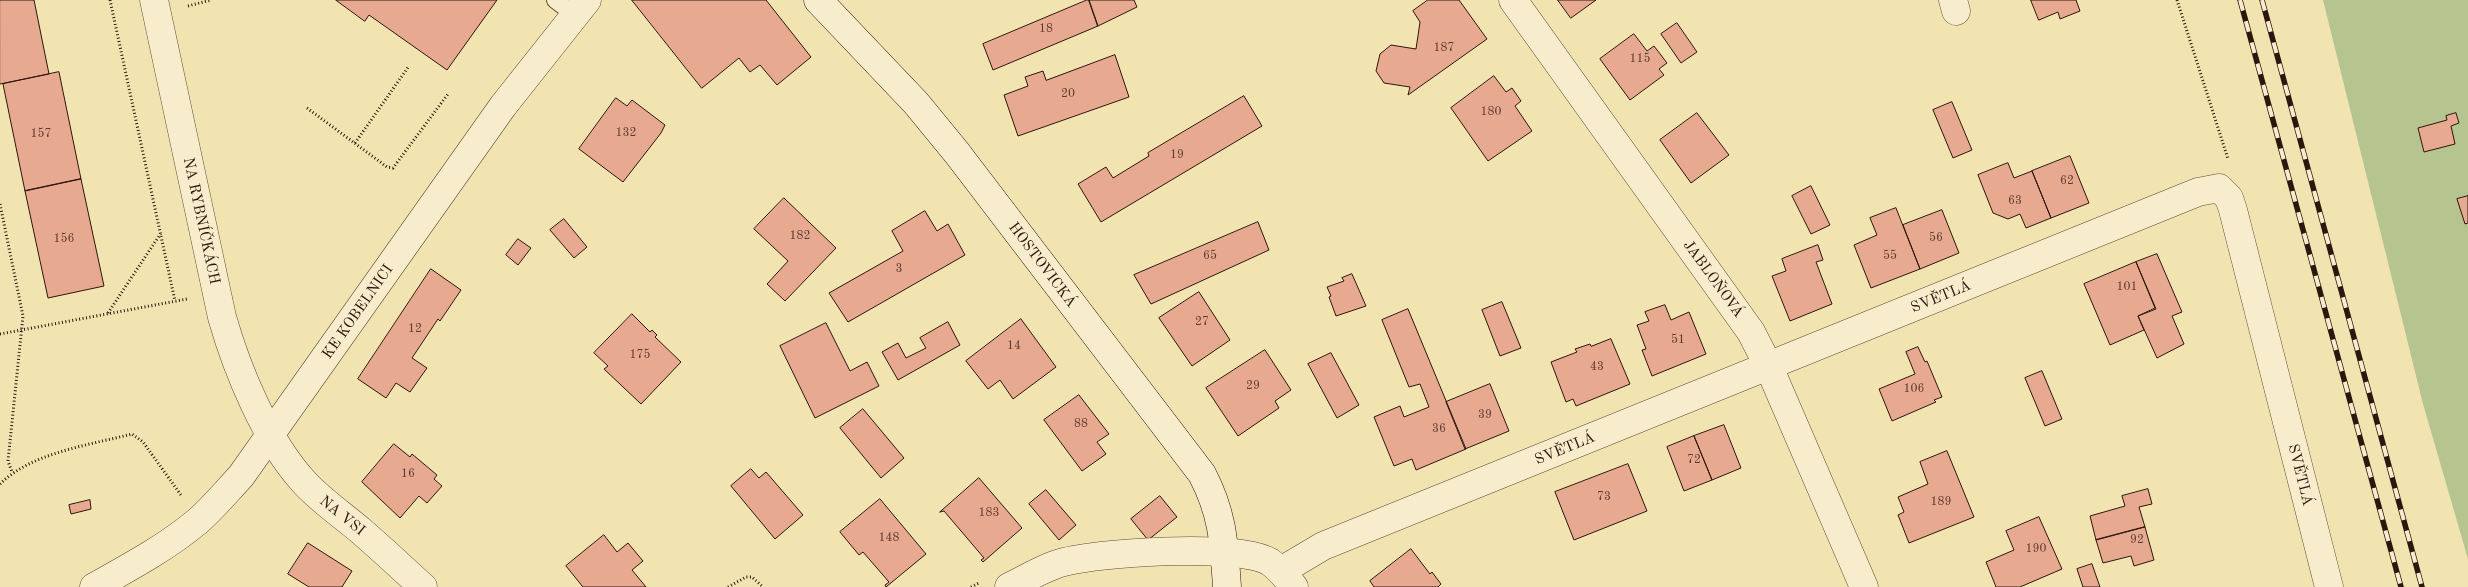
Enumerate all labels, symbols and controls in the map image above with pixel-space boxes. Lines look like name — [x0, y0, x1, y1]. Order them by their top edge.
house number: 18 — [1039, 22, 1053, 36]
house number: 187 — [1434, 41, 1454, 55]
house number: 115 — [1630, 52, 1650, 66]
house number: 20 — [1061, 87, 1075, 101]
house number: 180 — [1481, 105, 1501, 119]
house number: 132 — [616, 126, 636, 140]
house number: 157 — [31, 127, 51, 141]
house number: 19 — [1170, 148, 1184, 162]
street label: NA RYBNÍČKÁCH — [179, 156, 223, 286]
house number: 62 — [2060, 174, 2074, 188]
house number: 63 — [2008, 194, 2022, 208]
street label: HOSTOVICKÁ — [1004, 219, 1080, 311]
house number: 182 — [790, 229, 810, 243]
house number: 56 — [1929, 231, 1943, 245]
house number: 156 — [54, 232, 74, 246]
street label: JABLOŇOVÁ — [1679, 237, 1747, 321]
house number: 65 — [1203, 249, 1217, 263]
house number: 55 — [1883, 249, 1897, 263]
street label: KE KOBELNICI — [319, 261, 397, 363]
house number: 3 — [896, 262, 902, 276]
street label: SVĚTLÁ — [1908, 277, 1974, 317]
house number: 101 — [2117, 280, 2137, 294]
house number: 27 — [1195, 315, 1209, 329]
house number: 12 — [408, 322, 422, 336]
house number: 51 — [1671, 333, 1685, 347]
house number: 14 — [1007, 339, 1021, 353]
house number: 175 — [630, 348, 650, 362]
house number: 43 — [1590, 360, 1604, 374]
house number: 29 — [1246, 379, 1260, 393]
house number: 106 — [1904, 382, 1924, 396]
house number: 39 — [1478, 408, 1492, 422]
house number: 88 — [1074, 417, 1088, 431]
house number: 36 — [1432, 422, 1446, 436]
street label: SVĚTLÁ — [1532, 429, 1598, 469]
street label: SVĚTLÁ — [2284, 442, 2316, 508]
house number: 72 — [1687, 453, 1701, 467]
house number: 16 — [401, 467, 415, 481]
house number: 73 — [1597, 490, 1611, 504]
street label: NA VSI — [316, 492, 368, 540]
house number: 189 — [1931, 495, 1951, 509]
house number: 183 — [979, 506, 999, 520]
house number: 148 — [879, 531, 899, 545]
house number: 92 — [2130, 533, 2144, 547]
house number: 190 — [2026, 542, 2046, 556]

